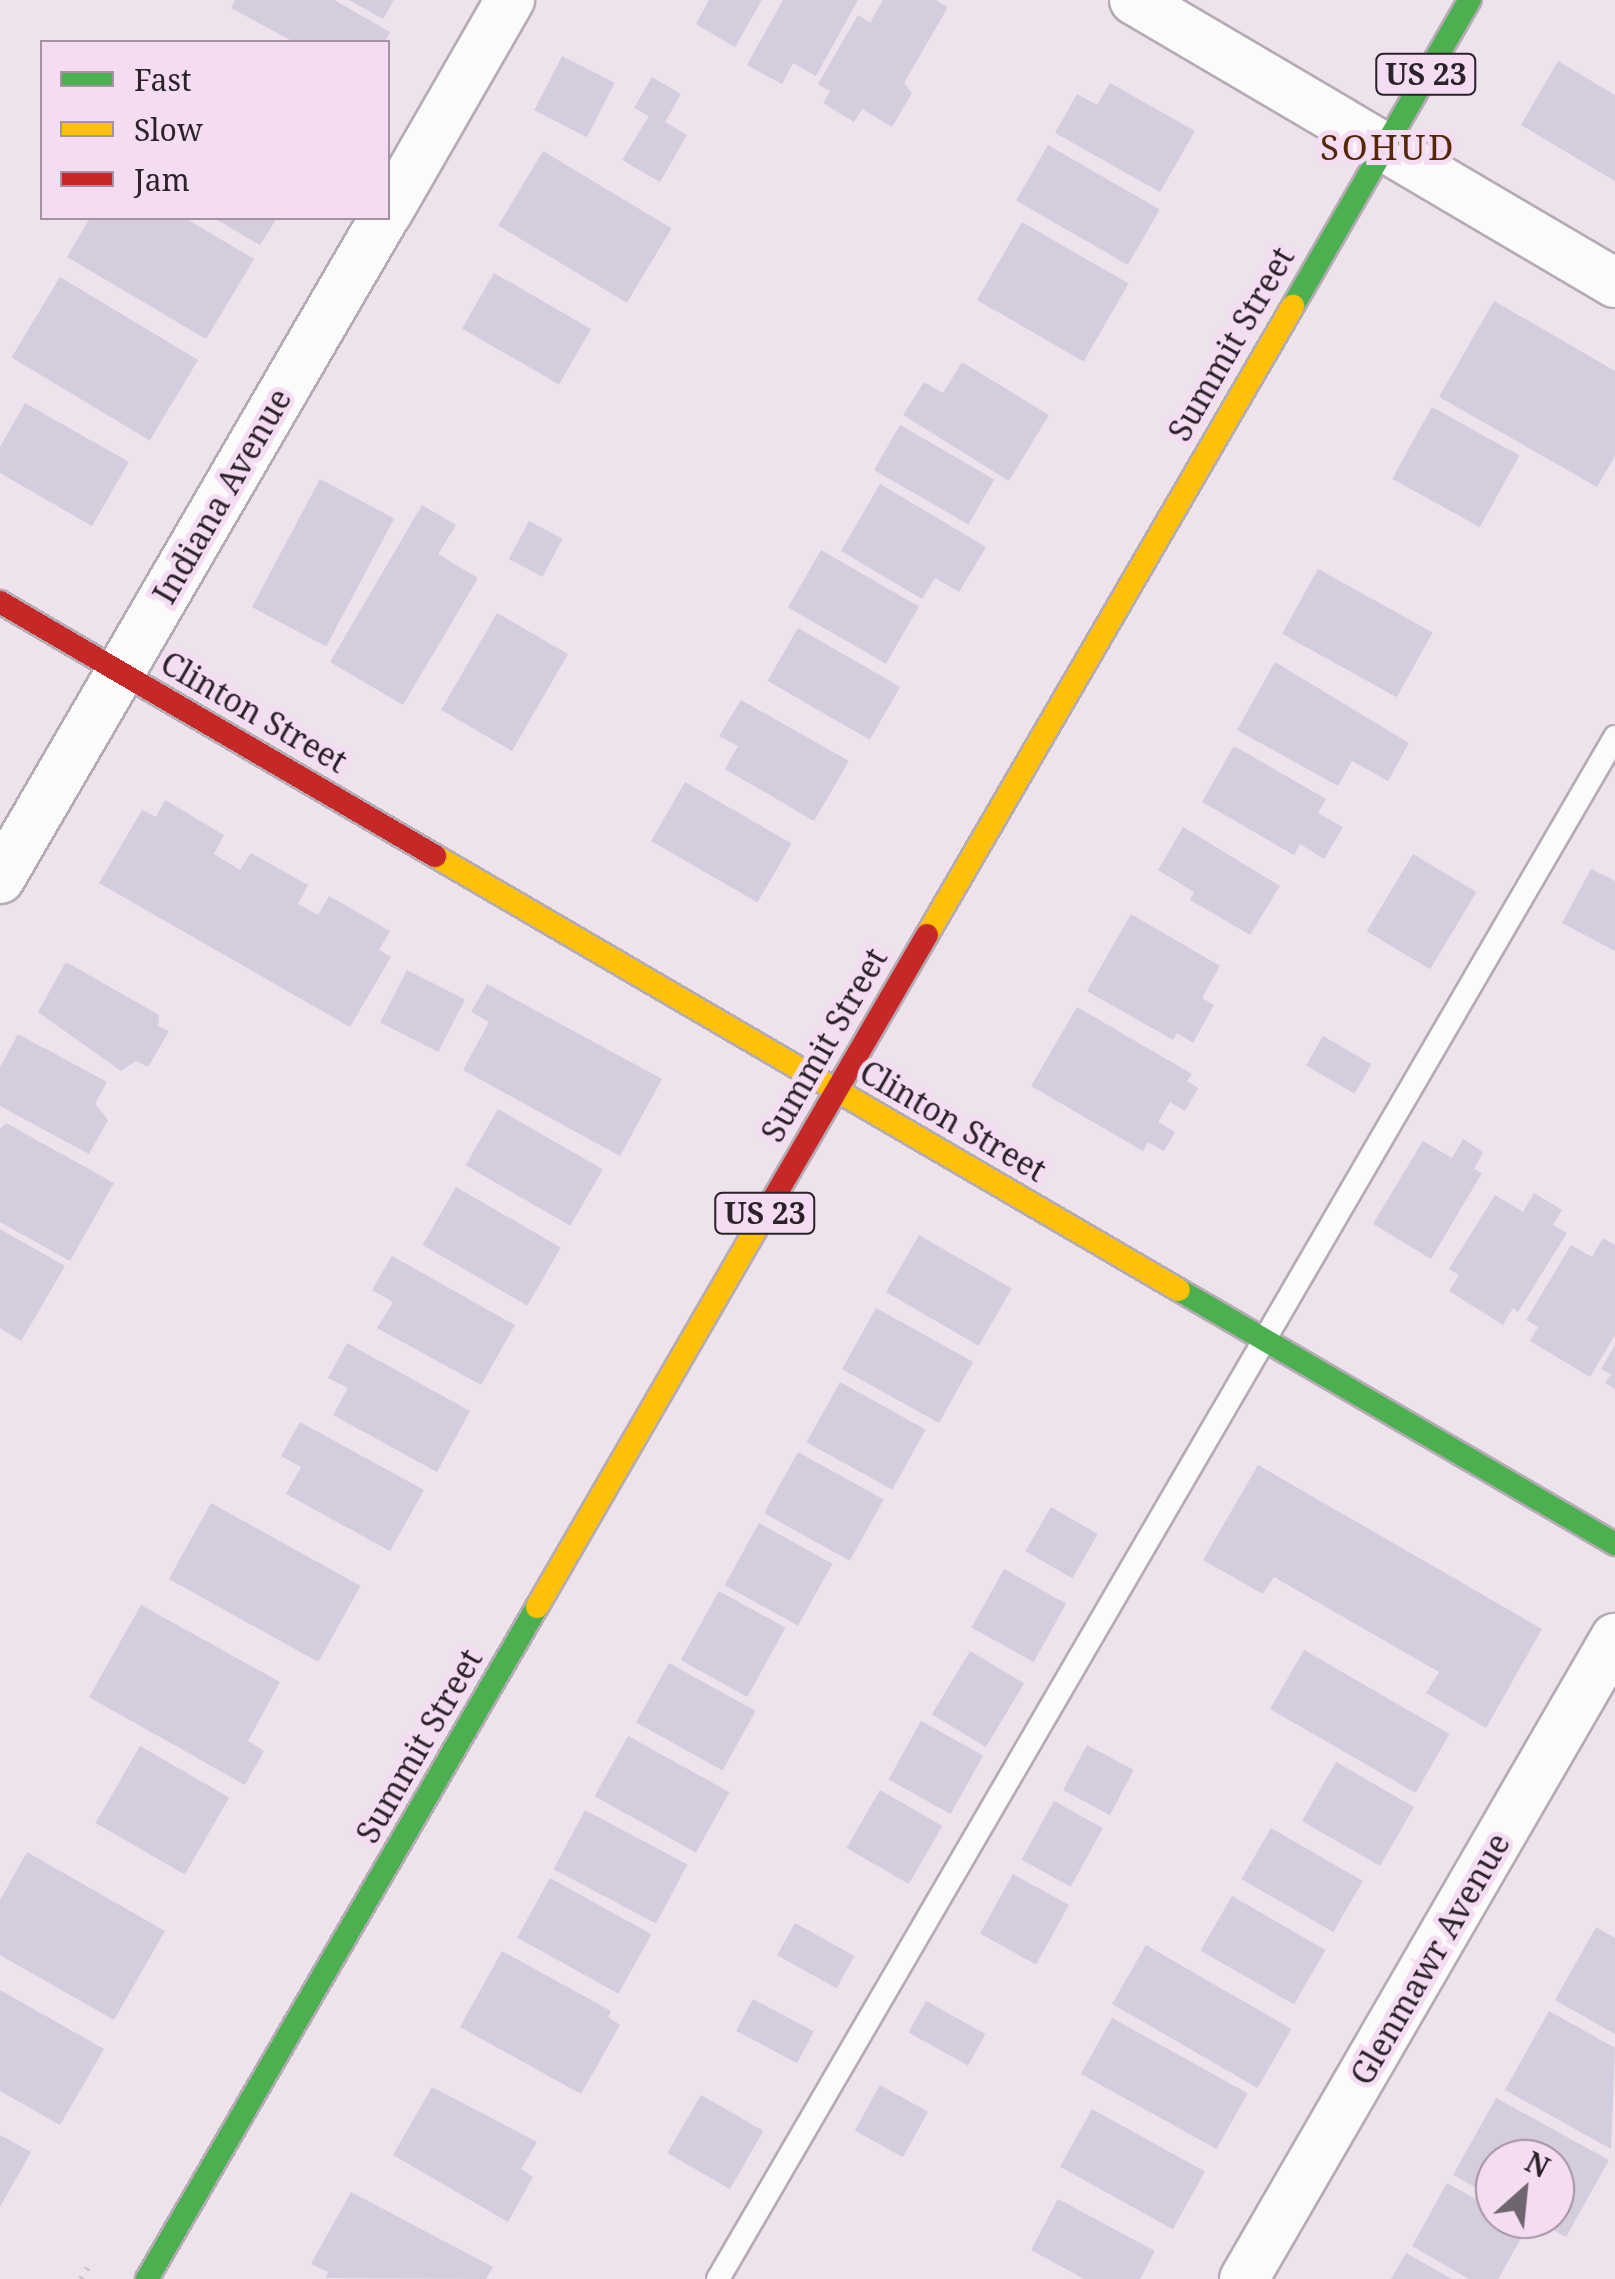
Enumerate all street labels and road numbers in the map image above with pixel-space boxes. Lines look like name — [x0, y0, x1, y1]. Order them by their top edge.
road number: US 23 — [1374, 49, 1478, 99]
street label: Summit Street — [1160, 240, 1302, 448]
street label: Indiana Avenue — [145, 382, 299, 610]
street label: Clinton Street — [154, 643, 354, 781]
street label: Summit Street — [753, 941, 895, 1149]
street label: Clinton Street — [853, 1052, 1053, 1190]
road number: US 23 — [712, 1188, 818, 1238]
street label: Summit Street — [348, 1642, 490, 1850]
street label: Glenmawr Avenue — [1342, 1826, 1518, 2092]

